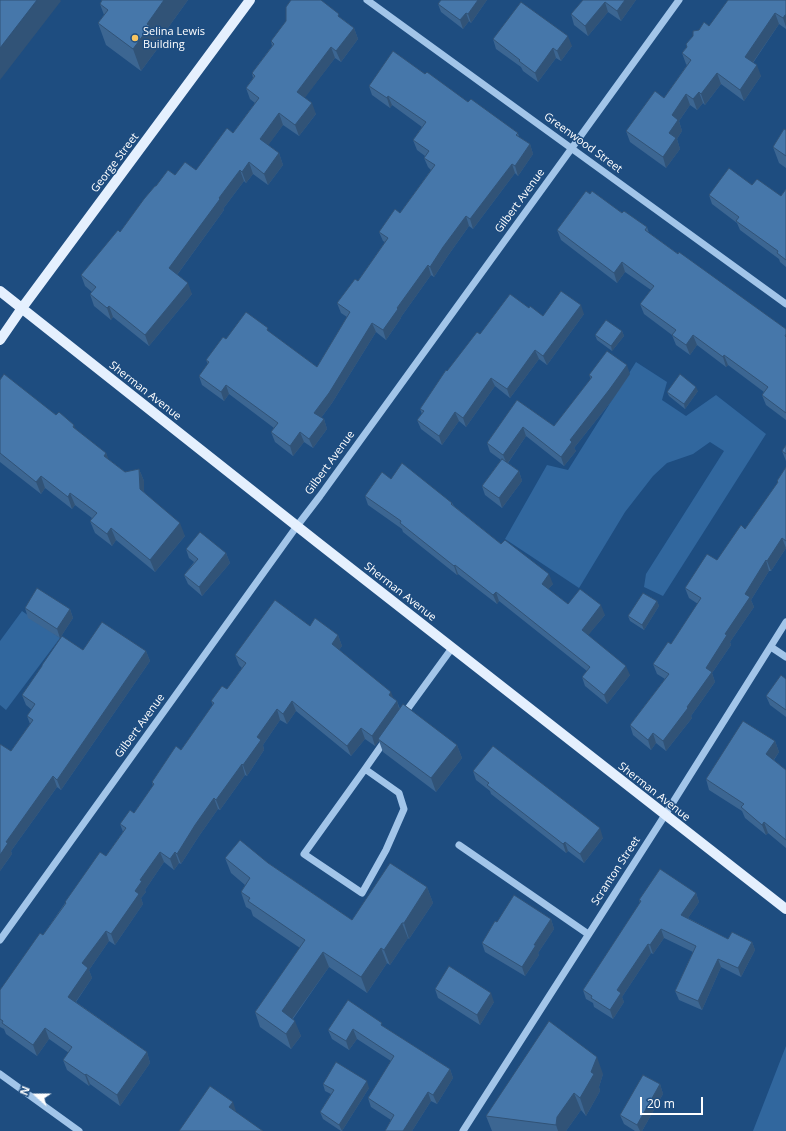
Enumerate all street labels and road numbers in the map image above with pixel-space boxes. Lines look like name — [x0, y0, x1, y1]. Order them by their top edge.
street label: Greenwood Street — [541, 110, 625, 176]
street label: George Street — [88, 131, 142, 195]
street label: Gilbert Avenue — [492, 166, 548, 236]
street label: Sherman Avenue — [106, 359, 184, 423]
street label: Gilbert Avenue — [302, 428, 358, 498]
street label: Sherman Avenue — [361, 560, 439, 624]
street label: Gilbert Avenue — [112, 691, 168, 761]
street label: Sherman Avenue — [615, 760, 693, 824]
street label: Scranton Street — [589, 834, 643, 908]

